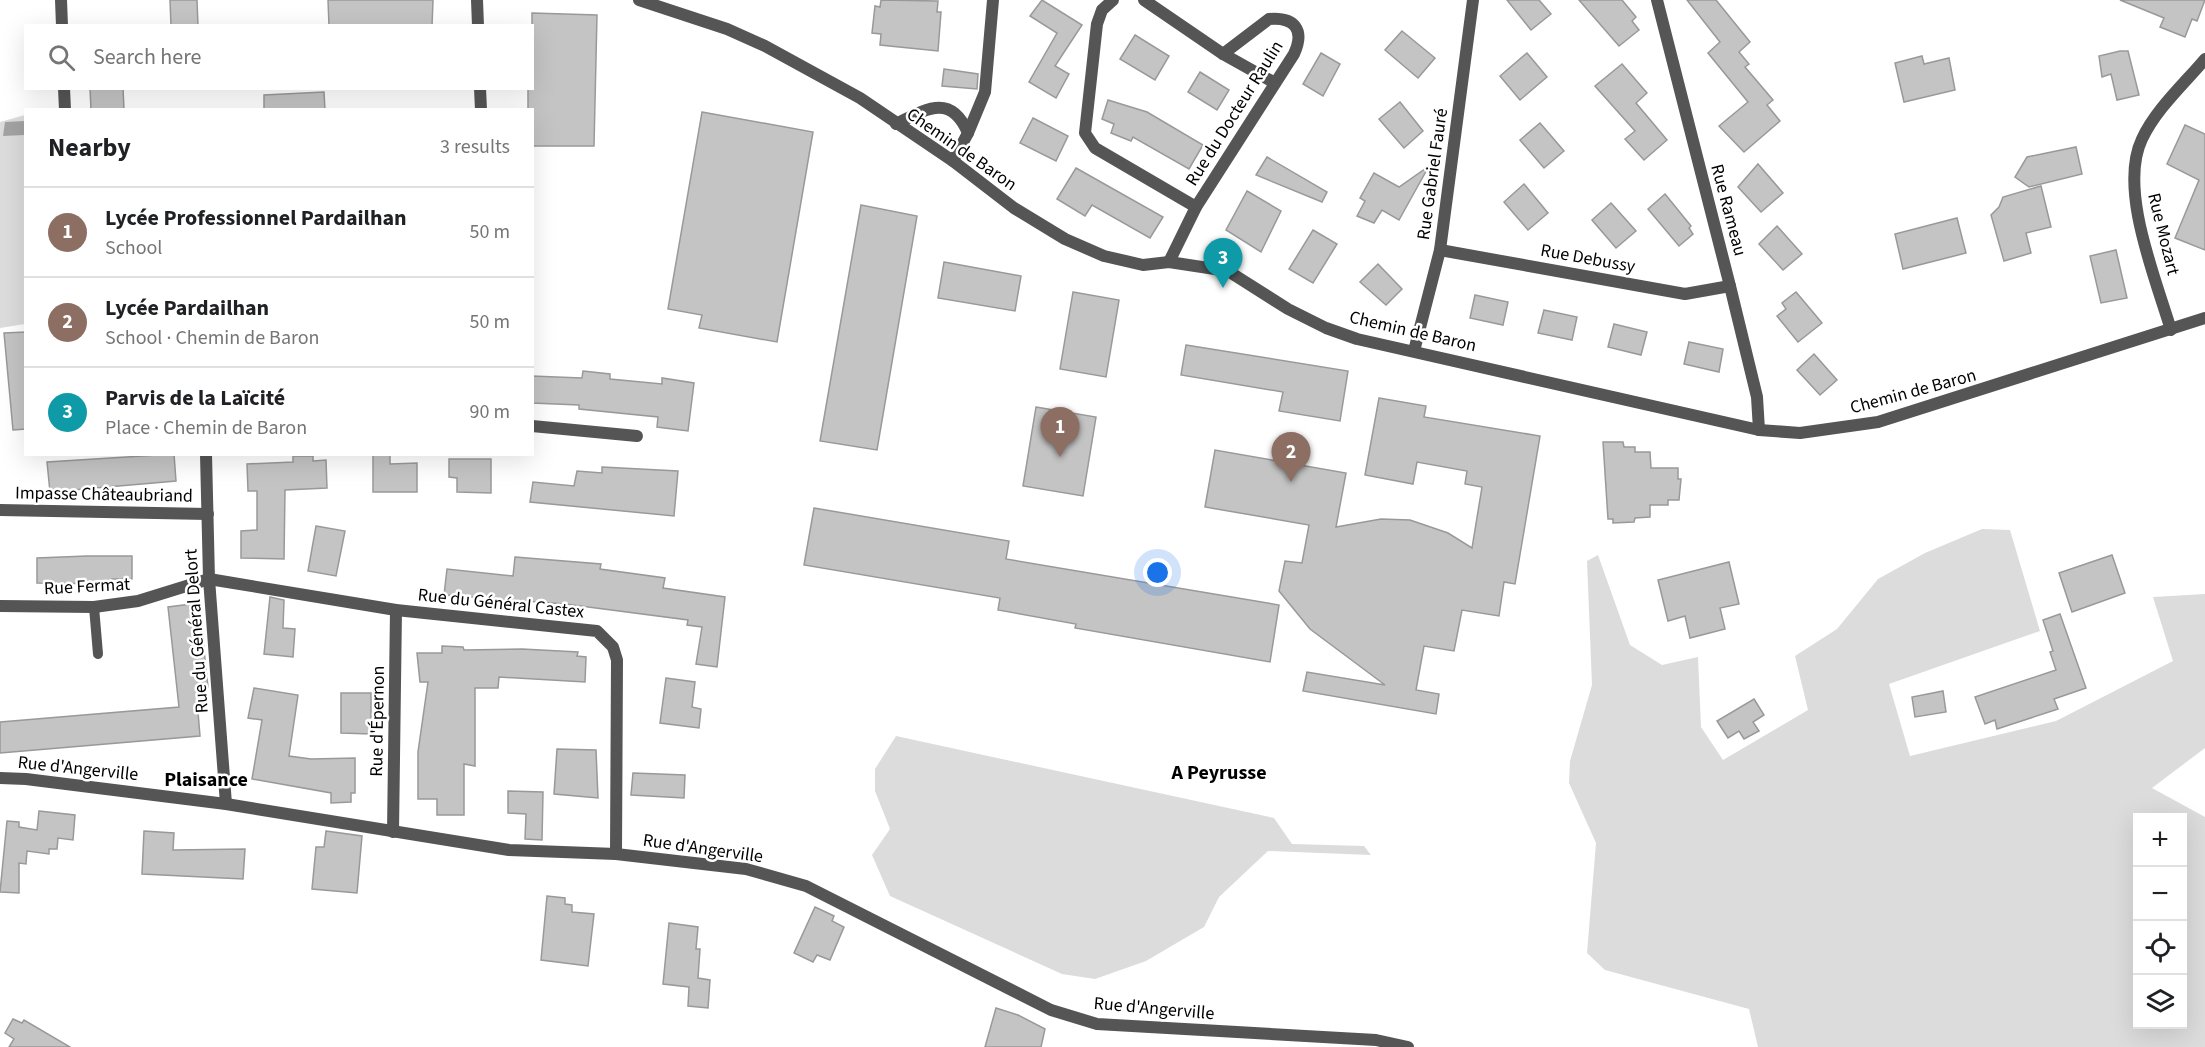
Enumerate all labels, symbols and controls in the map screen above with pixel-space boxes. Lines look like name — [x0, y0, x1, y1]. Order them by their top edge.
search box — [24, 24, 534, 90]
street label: Rue du Docteur Raulin — [1180, 36, 1289, 191]
icon: search — [45, 41, 78, 74]
text: Search here — [93, 41, 201, 73]
street label: Chemin de Baron — [901, 102, 1022, 197]
street label: Rue Gabriel Fauré — [1411, 107, 1454, 241]
text: Nearby — [48, 129, 131, 166]
text: 3 results — [440, 133, 510, 161]
street label: Rue Rameau — [1704, 161, 1753, 259]
street label: Rue Mozart — [2141, 190, 2186, 278]
text: Lycée Professionnel Pardailhan — [105, 202, 407, 234]
text: 1 — [62, 218, 73, 246]
text: 50 m — [470, 218, 510, 246]
text: School — [105, 234, 162, 262]
pin: 3 — [1204, 238, 1242, 288]
street label: Rue Debussy — [1539, 238, 1638, 279]
text: Lycée Pardailhan — [105, 292, 269, 324]
street label: Chemin de Baron — [1347, 305, 1479, 358]
text: 2 — [62, 308, 73, 336]
text: 50 m — [470, 308, 510, 336]
text: School · Chemin de Baron — [105, 324, 319, 352]
street label: Chemin de Baron — [1847, 363, 1979, 420]
text: Parvis de la Laïcité — [105, 382, 285, 414]
text: 3 — [62, 398, 73, 426]
text: 90 m — [470, 398, 510, 426]
pin: 1 — [1040, 408, 1080, 457]
text: Place · Chemin de Baron — [105, 414, 307, 442]
pin: 2 — [1272, 432, 1310, 482]
street label: Impasse Châteaubriand — [15, 480, 193, 509]
street label: Rue du Général Delort — [178, 548, 215, 714]
your location — [1143, 558, 1172, 587]
street label: Rue Fermat — [43, 572, 131, 601]
street label: Rue du Général Castex — [417, 582, 585, 625]
street label: Rue d'Épernon — [364, 665, 391, 777]
street label: Rue d'Angerville — [16, 750, 140, 787]
district label: A Peyrusse — [1170, 759, 1267, 787]
district label: Plaisance — [164, 766, 248, 794]
map controls — [2133, 813, 2187, 1029]
button: + — [2133, 813, 2187, 867]
street label: Rue d'Angerville — [641, 828, 765, 869]
button: − — [2133, 867, 2187, 921]
button: locate — [2133, 921, 2187, 975]
button: layers — [2133, 975, 2187, 1029]
street label: Rue d'Angerville — [1093, 991, 1215, 1026]

